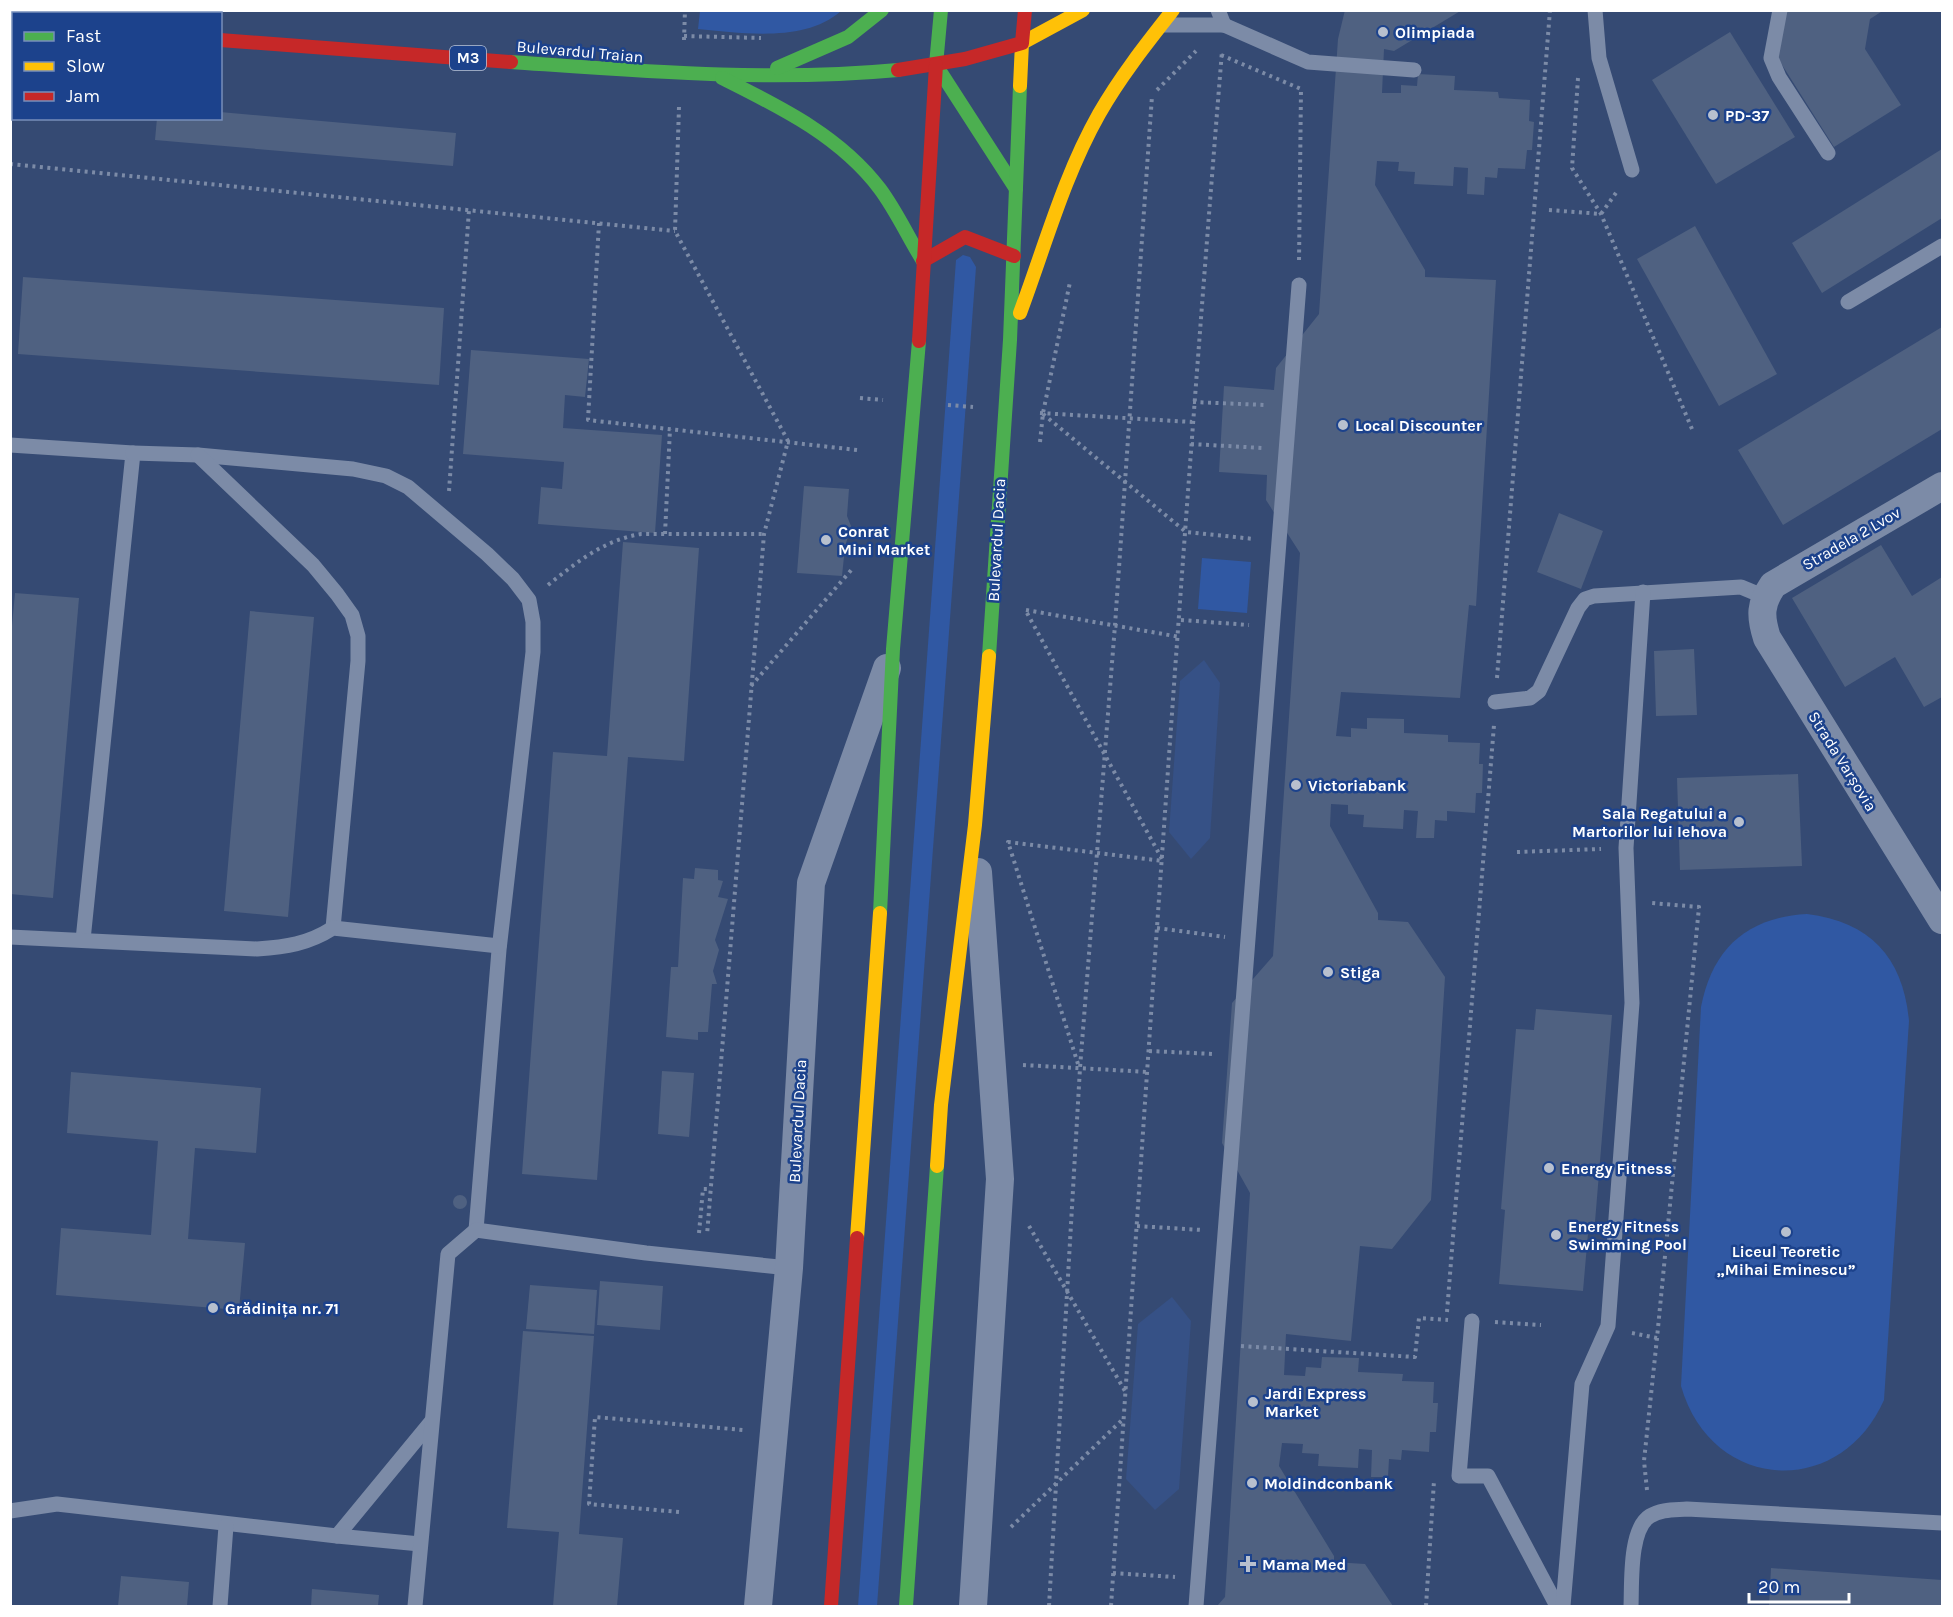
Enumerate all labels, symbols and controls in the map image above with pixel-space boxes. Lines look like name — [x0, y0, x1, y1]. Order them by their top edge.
legend — [12, 12, 222, 120]
place label: Olimpiada — [1395, 23, 1475, 42]
text: Fast — [66, 25, 101, 47]
marker: Olimpiada — [1376, 25, 1390, 39]
street label: Bulevardul Traian — [516, 36, 644, 66]
road number: M3 — [450, 46, 486, 70]
text: Slow — [66, 55, 105, 77]
text: Jam — [66, 85, 100, 107]
place label: PD-37 — [1725, 106, 1769, 125]
marker: PD-37 — [1706, 108, 1720, 122]
place label: Local Discounter — [1355, 416, 1483, 435]
marker: Local Discounter — [1336, 418, 1350, 432]
street label: Bulevardul Dacia — [984, 478, 1009, 602]
street label: Stradela 2 Lvov — [1799, 503, 1904, 574]
place label: Conrat Mini Market — [838, 522, 930, 559]
marker: Conrat Mini Market — [819, 533, 833, 547]
street label: Strada Varșovia — [1804, 708, 1881, 815]
place label: Victoriabank — [1308, 776, 1407, 795]
marker: Victoriabank — [1289, 778, 1303, 792]
place label: Sala Regatului a Martorilor lui Iehova — [1572, 804, 1727, 841]
marker: Sala Regatului a Martorilor lui Iehova — [1732, 815, 1746, 829]
place label: Stiga — [1340, 963, 1380, 982]
marker: Stiga — [1321, 965, 1335, 979]
street label: Bulevardul Dacia — [785, 1059, 810, 1183]
place label: Energy Fitness — [1561, 1159, 1672, 1178]
marker: Energy Fitness — [1542, 1161, 1556, 1175]
place label: Energy Fitness Swimming Pool — [1568, 1217, 1687, 1254]
marker: Liceul Teoretic „Mihai Eminescu” — [1779, 1225, 1793, 1239]
marker: Energy Fitness Swimming Pool — [1549, 1228, 1563, 1242]
place label: Liceul Teoretic „Mihai Eminescu” — [1716, 1242, 1856, 1279]
place label: Grădinița nr. 71 — [225, 1299, 339, 1318]
marker: Grădinița nr. 71 — [206, 1301, 220, 1315]
place label: Jardi Express Market — [1265, 1384, 1367, 1421]
marker: Jardi Express Market — [1246, 1395, 1260, 1409]
place label: Moldindconbank — [1264, 1474, 1393, 1493]
marker: Moldindconbank — [1245, 1476, 1259, 1490]
marker: Mama Med — [1239, 1555, 1257, 1573]
place label: Mama Med — [1262, 1555, 1346, 1574]
scale bar — [1749, 1566, 1850, 1604]
text: 20 m — [1758, 1576, 1800, 1598]

